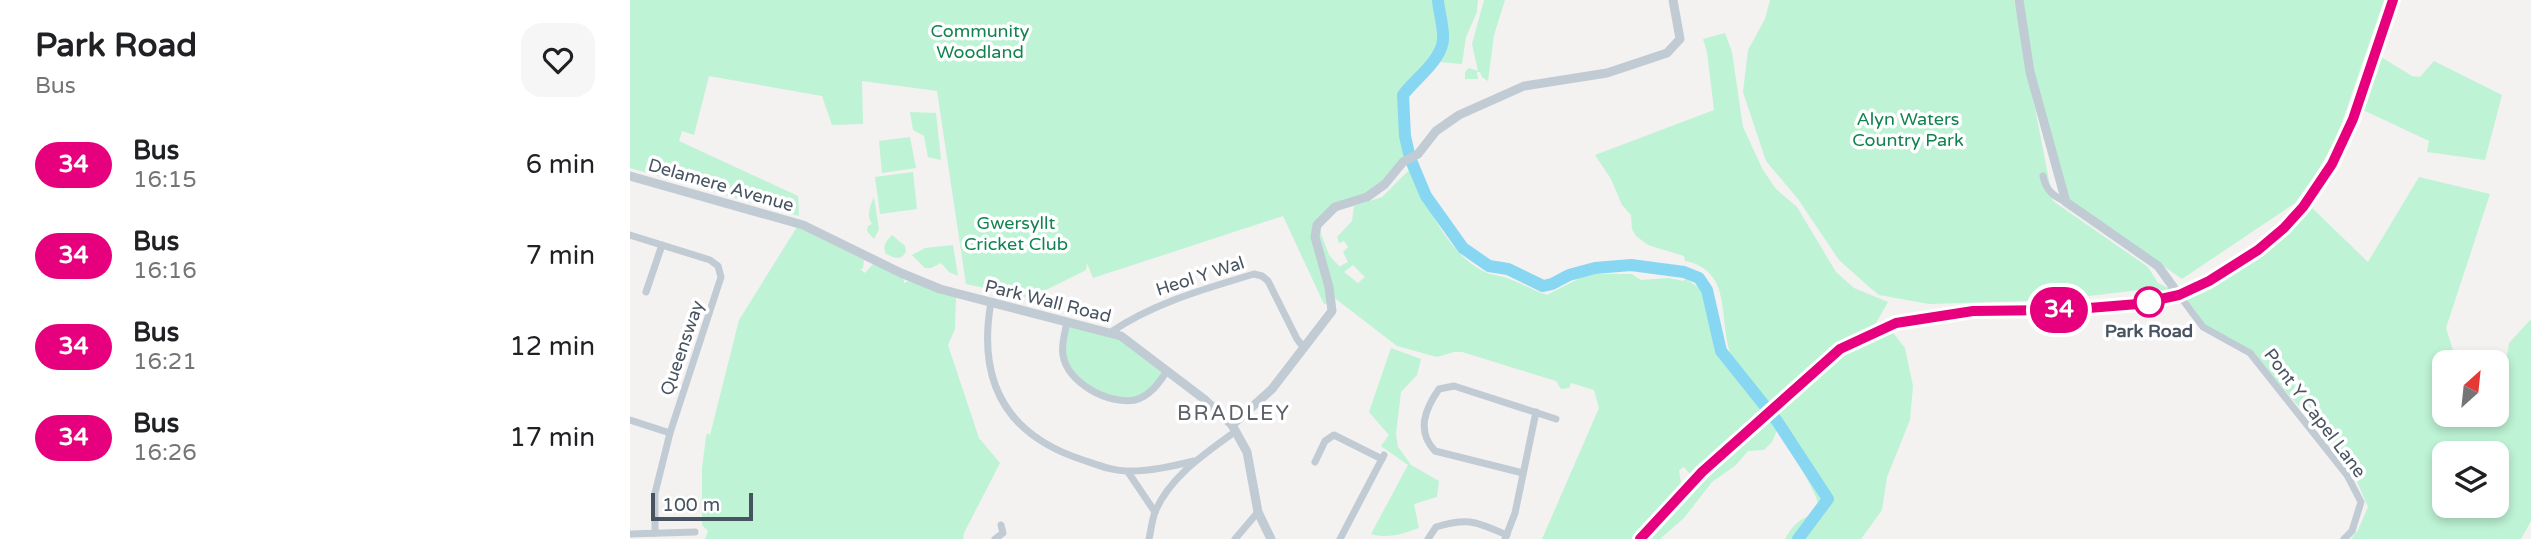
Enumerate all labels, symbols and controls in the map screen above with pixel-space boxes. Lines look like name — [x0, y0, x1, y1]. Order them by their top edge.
park label: Community Woodland — [931, 20, 1030, 63]
button: heart — [521, 23, 595, 97]
text: Park Road — [35, 26, 197, 65]
text: Bus — [35, 72, 76, 100]
park label: Alyn Waters Country Park — [1852, 108, 1964, 151]
text: Bus — [133, 135, 179, 166]
text: 6 min — [526, 149, 595, 180]
text: 34 — [58, 150, 89, 179]
street label: Delamere Avenue — [646, 154, 796, 216]
text: 16:15 — [133, 166, 197, 194]
park label: Gwersyllt Cricket Club — [964, 212, 1068, 255]
text: Bus — [133, 226, 179, 257]
text: 7 min — [526, 240, 595, 271]
text: 34 — [58, 241, 89, 270]
street label: Heol Y Wal — [1153, 251, 1247, 301]
text: 16:16 — [133, 257, 197, 285]
street label: Park Wall Road — [982, 275, 1114, 327]
line badge: 34 — [2028, 287, 2090, 333]
marker: Park Road — [2134, 287, 2164, 317]
text: 34 — [2044, 295, 2074, 324]
street label: Queensway — [655, 297, 709, 398]
text: Bus — [133, 317, 179, 348]
place label: Park Road — [2105, 320, 2193, 342]
text: 12 min — [509, 331, 595, 362]
text: 34 — [58, 332, 89, 361]
street label: Pont Y Capel Lane — [2259, 344, 2371, 482]
text: 16:21 — [133, 348, 197, 376]
north arrow — [2432, 350, 2510, 427]
map controls — [2432, 350, 2509, 518]
district label: BRADLEY — [1177, 401, 1291, 426]
text: Bus — [133, 408, 179, 439]
text: 17 min — [509, 422, 595, 453]
text: 34 — [58, 423, 89, 452]
text: 16:26 — [133, 439, 197, 467]
button: layers — [2432, 441, 2509, 518]
scale bar — [651, 490, 752, 522]
text: 100 m — [662, 494, 720, 516]

